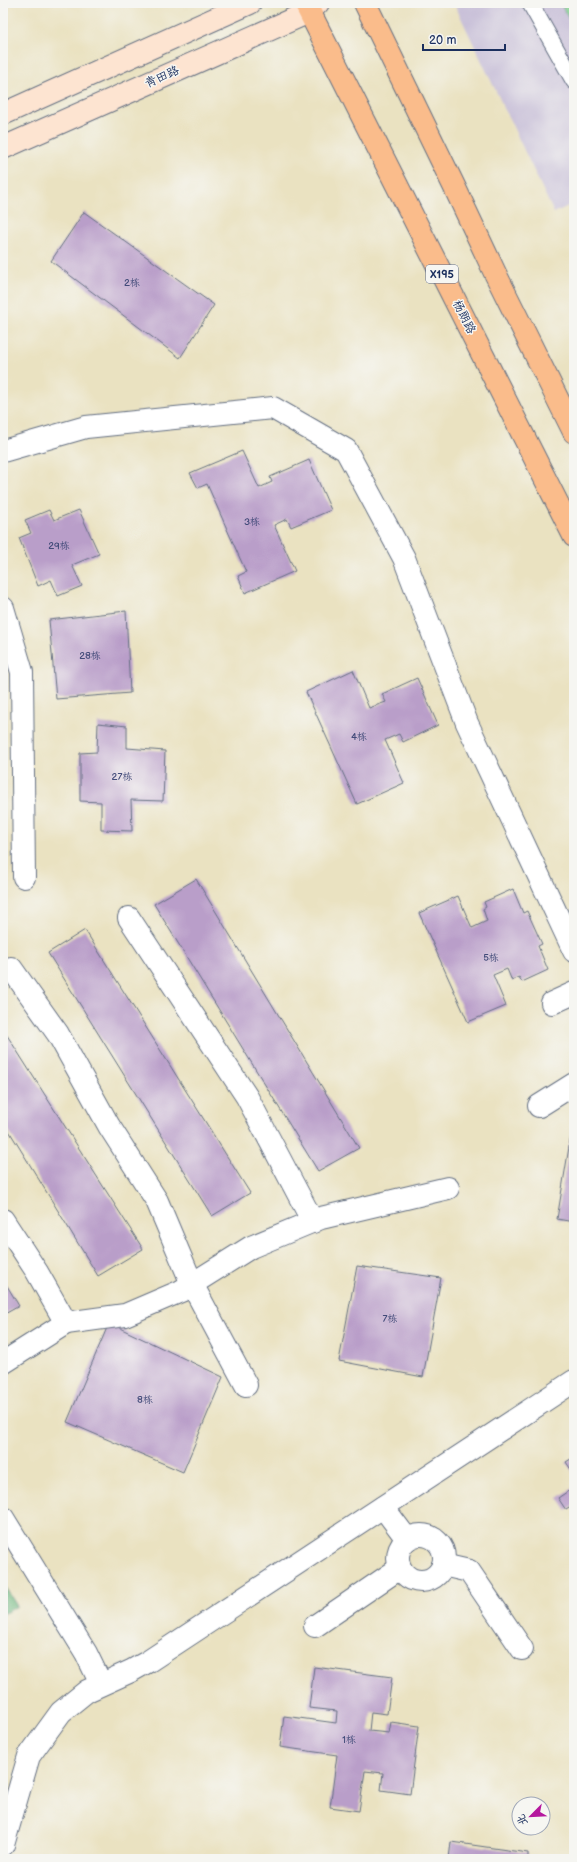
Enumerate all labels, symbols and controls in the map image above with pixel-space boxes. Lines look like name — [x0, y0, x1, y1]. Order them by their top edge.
scale bar — [423, 26, 505, 52]
text: 20 m — [429, 33, 456, 48]
street label: 青田路 — [142, 63, 182, 91]
road number: X195 — [426, 265, 458, 283]
house number: 2栋 — [124, 277, 140, 289]
street label: 杨朗路 — [449, 298, 479, 336]
house number: 3栋 — [244, 516, 260, 528]
house number: 29栋 — [48, 540, 70, 552]
house number: 28栋 — [79, 650, 101, 662]
house number: 4栋 — [351, 731, 367, 743]
house number: 27栋 — [112, 771, 132, 783]
house number: 5栋 — [483, 952, 499, 964]
house number: 7栋 — [383, 1313, 397, 1325]
house number: 8栋 — [137, 1394, 153, 1406]
house number: 1栋 — [342, 1734, 356, 1746]
north arrow — [511, 1796, 551, 1836]
text: 北 — [514, 1812, 530, 1828]

